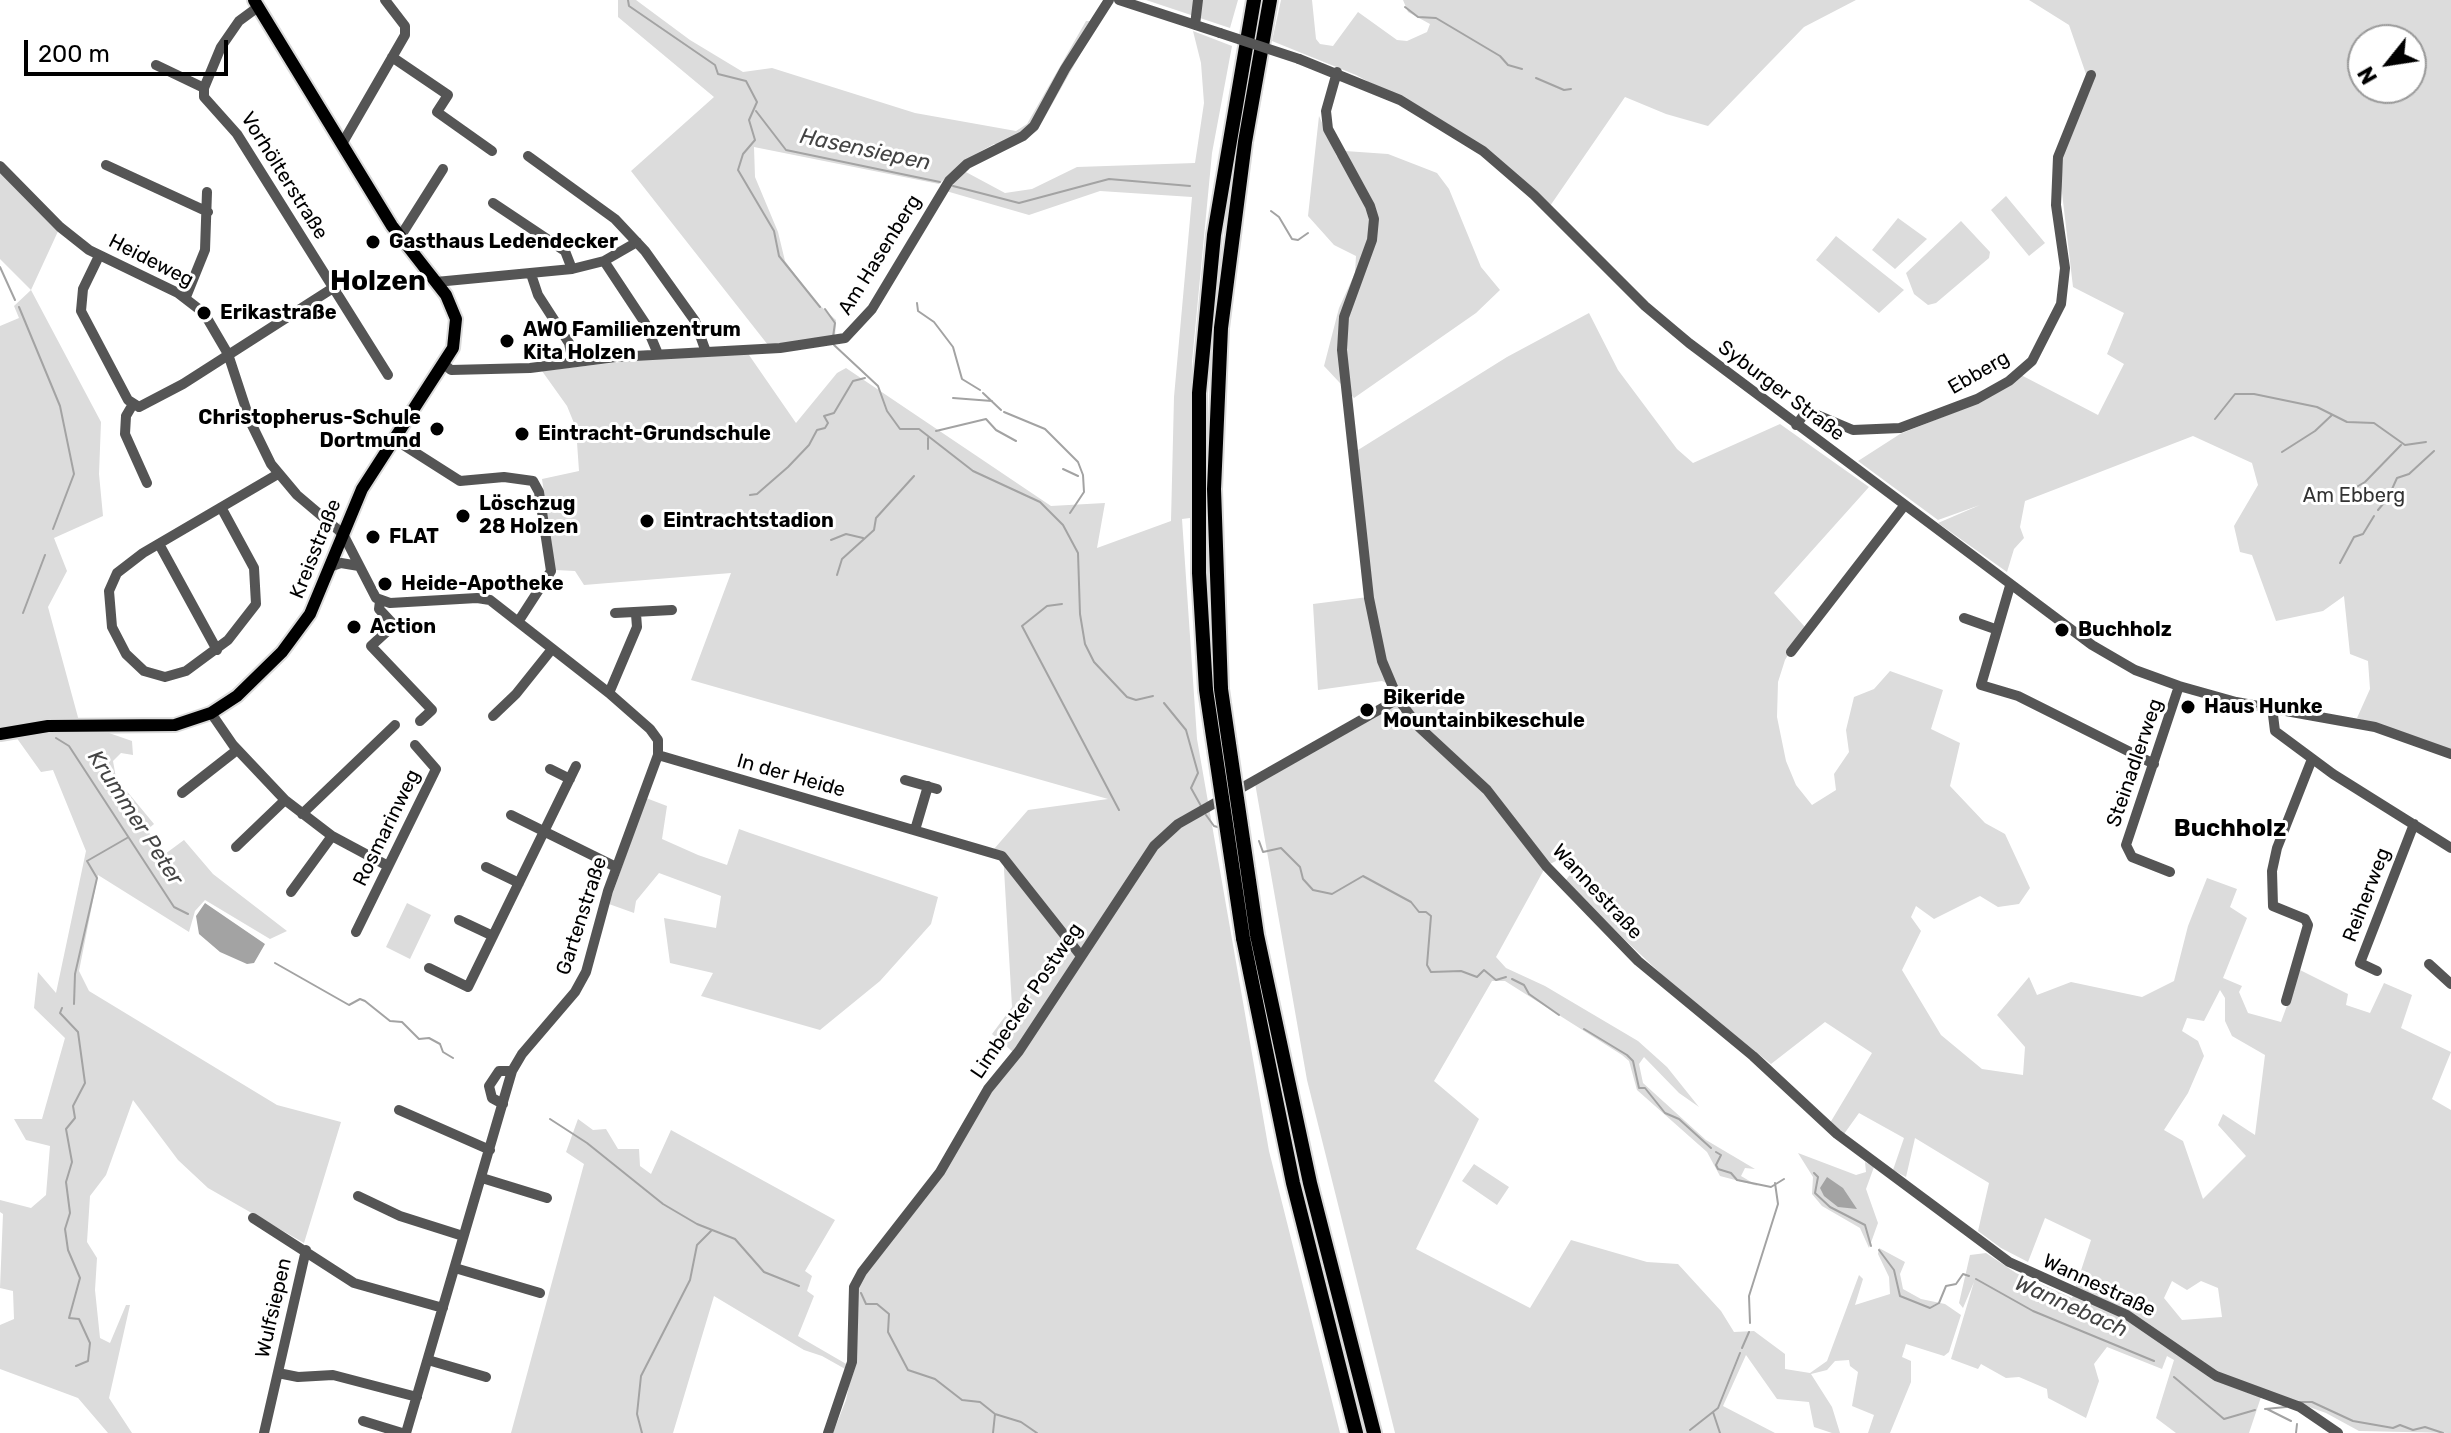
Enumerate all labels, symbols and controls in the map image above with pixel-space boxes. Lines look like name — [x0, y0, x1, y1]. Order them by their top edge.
scale bar — [28, 24, 232, 74]
north arrow — [2347, 24, 2427, 104]
text: 200 m — [38, 40, 110, 68]
text: N — [2352, 62, 2383, 89]
street label: Vorhölterstraße — [235, 108, 333, 244]
water label: Hasensiepen — [797, 123, 933, 177]
street label: Am Hasenberg — [833, 190, 927, 320]
street label: Heideweg — [105, 229, 197, 293]
place label: Gasthaus Ledendecker — [389, 230, 618, 254]
marker: Gasthaus Ledendecker — [364, 233, 382, 251]
district label: Holzen — [330, 265, 426, 299]
place label: Erikastraße — [220, 301, 337, 325]
marker: Erikastraße — [195, 304, 213, 322]
place label: AWO Familienzentrum Kita Holzen — [523, 318, 741, 365]
marker: AWO Familienzentrum Kita Holzen — [498, 332, 516, 350]
street label: Syburger Straße — [1713, 336, 1849, 446]
street label: Ebberg — [1944, 346, 2014, 400]
place label: Christopherus-Schule Dortmund — [198, 406, 421, 453]
marker: Christopherus-Schule Dortmund — [428, 420, 446, 438]
place label: Eintracht-Grundschule — [538, 422, 771, 446]
marker: Eintracht-Grundschule — [513, 425, 531, 443]
park label: Am Ebberg — [2303, 484, 2405, 508]
place label: Löschzug 28 Holzen — [479, 492, 578, 539]
street label: Kreisstraße — [285, 496, 347, 602]
marker: Löschzug 28 Holzen — [454, 507, 472, 525]
place label: Eintrachtstadion — [663, 509, 834, 533]
marker: Eintrachtstadion — [638, 512, 656, 530]
place label: FLAT — [389, 525, 439, 549]
marker: FLAT — [364, 528, 382, 546]
place label: Heide-Apotheke — [401, 572, 564, 596]
marker: Heide-Apotheke — [376, 575, 394, 593]
place label: Action — [370, 615, 436, 639]
marker: Action — [345, 618, 363, 636]
place label: Buchholz — [2078, 618, 2172, 642]
marker: Buchholz — [2053, 621, 2071, 639]
place label: Bikeride Mountainbikeschule — [1383, 686, 1585, 733]
place label: Haus Hunke — [2204, 695, 2323, 719]
street label: Steinadlerweg — [2102, 696, 2168, 830]
marker: Haus Hunke — [2179, 698, 2197, 716]
marker: Bikeride Mountainbikeschule — [1358, 701, 1376, 719]
water label: Krummer Peter — [82, 746, 188, 890]
street label: In der Heide — [734, 749, 848, 803]
street label: Rosmarinweg — [348, 766, 426, 890]
district label: Buchholz — [2174, 815, 2286, 843]
street label: Wannestraße — [1547, 839, 1647, 945]
street label: Reiherweg — [2338, 845, 2396, 945]
street label: Gartenstraße — [552, 854, 612, 978]
street label: Limbecker Postweg — [966, 919, 1088, 1083]
street label: Wannestraße — [2039, 1249, 2159, 1323]
street label: Wulfsiepen — [251, 1256, 297, 1360]
water label: Wannebach — [2010, 1270, 2132, 1344]

